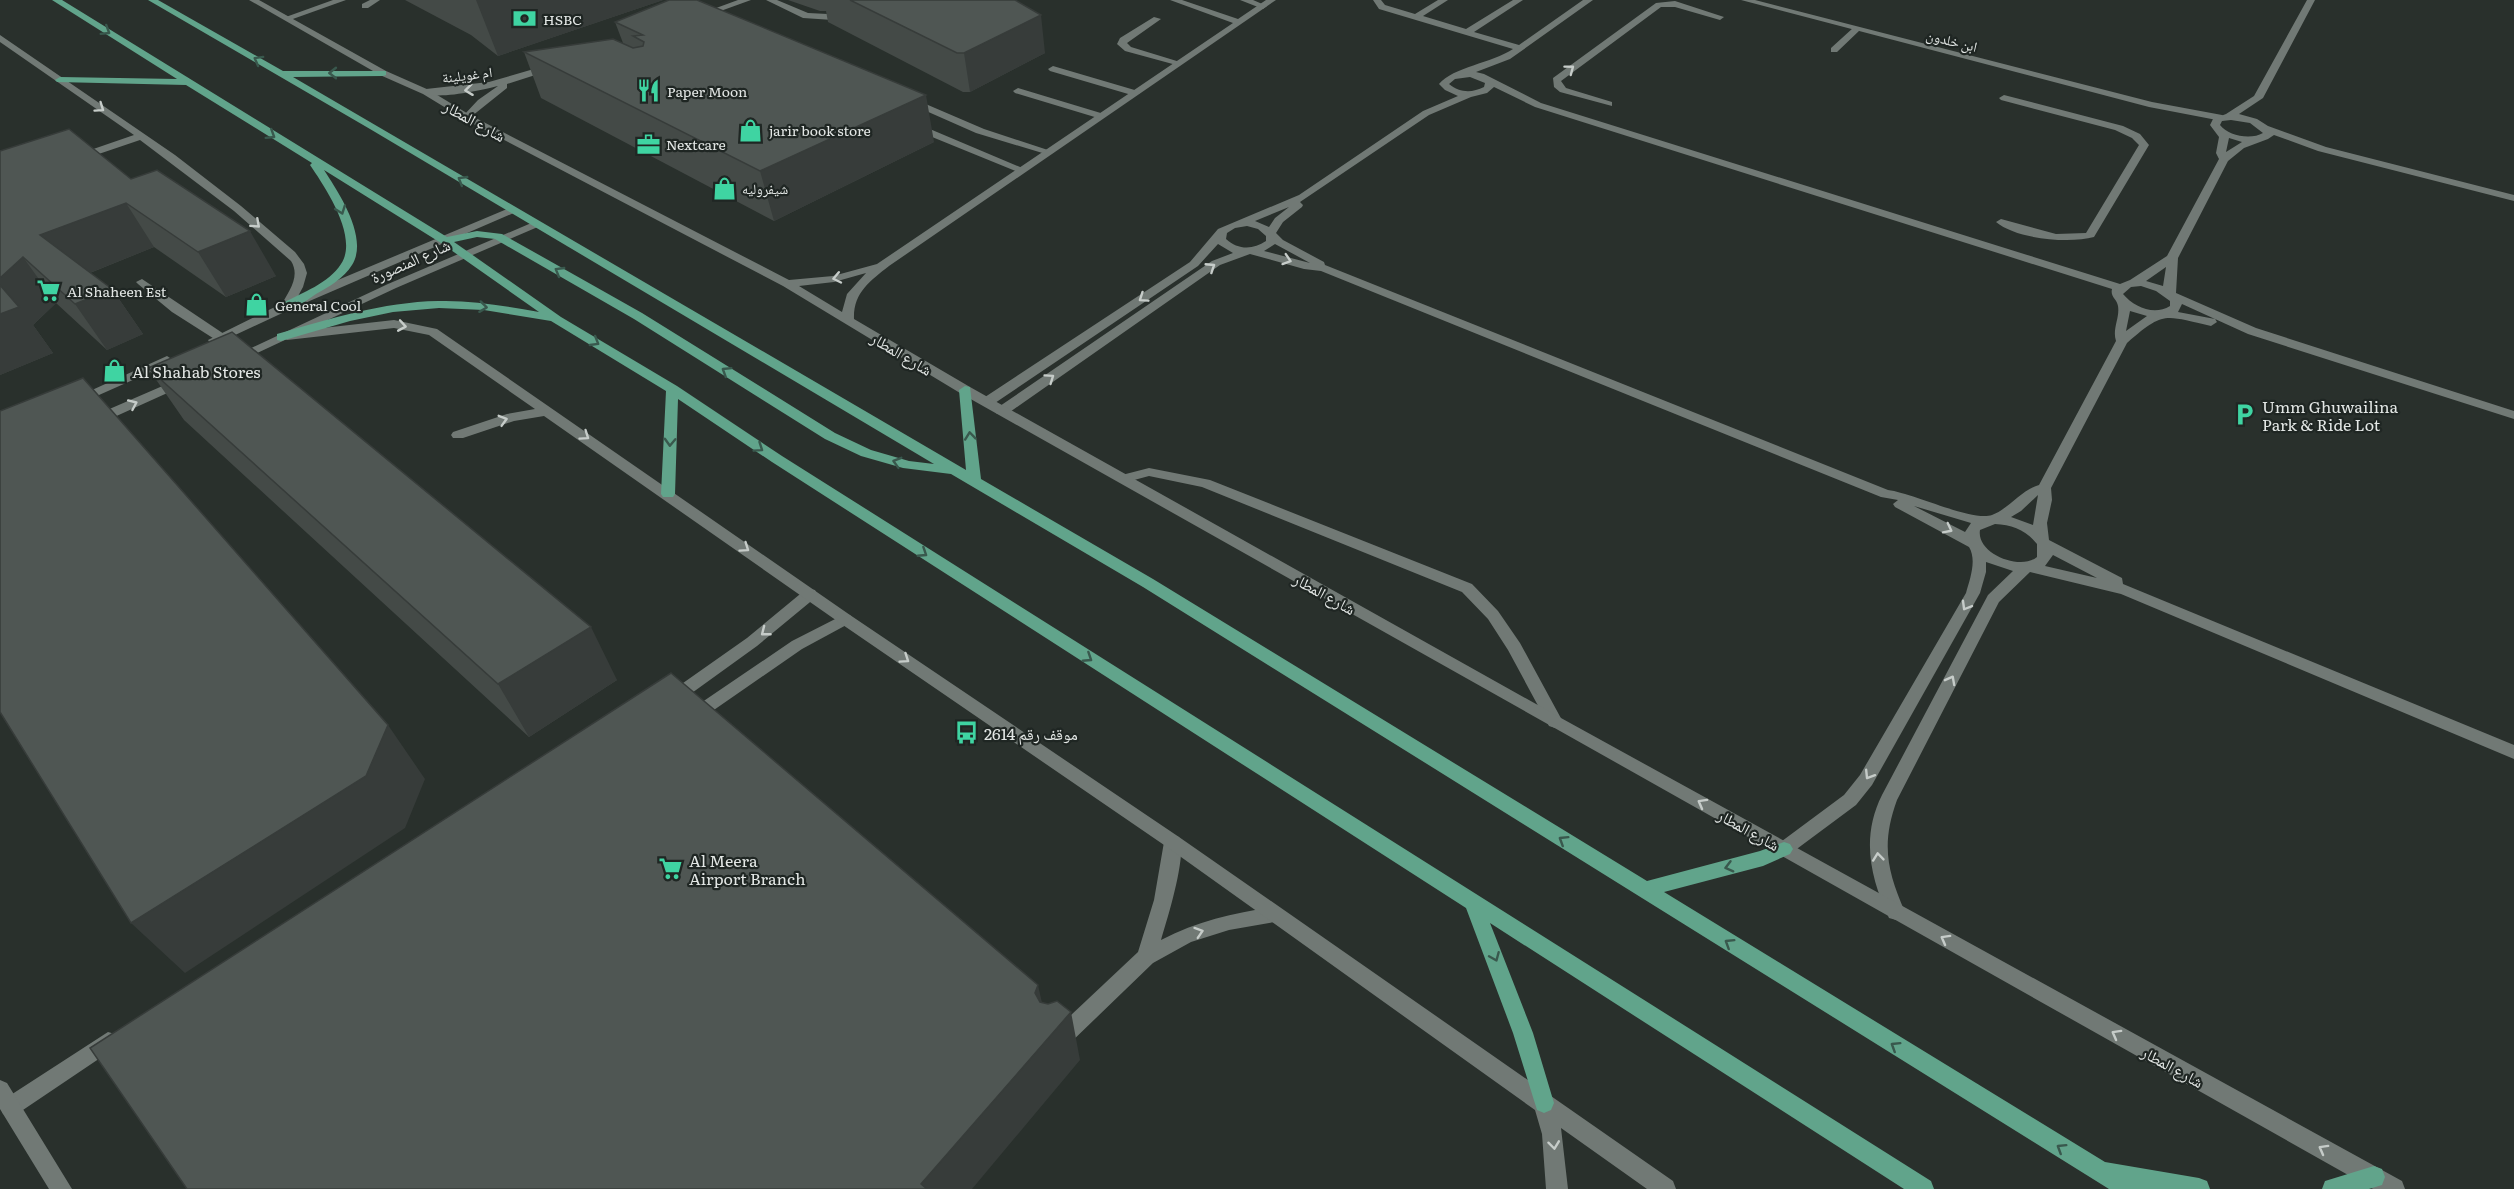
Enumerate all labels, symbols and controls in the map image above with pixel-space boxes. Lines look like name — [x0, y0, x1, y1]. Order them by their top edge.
bank icon: HSBC — [512, 6, 538, 32]
place label: HSBC — [543, 9, 582, 29]
one-way arrow — [100, 24, 110, 36]
street label: ابن خلدون — [1924, 24, 1980, 56]
one-way arrow — [254, 56, 264, 67]
street label: ام غويلينة — [441, 61, 493, 88]
one-way arrow — [1564, 65, 1575, 76]
one-way arrow — [328, 67, 337, 79]
restaurant icon: Paper Moon — [636, 78, 662, 104]
place label: Paper Moon — [667, 81, 747, 101]
one-way arrow — [465, 83, 474, 95]
street label: شارع المطار — [439, 93, 510, 147]
one-way arrow — [93, 101, 104, 112]
shop icon: jarir book store — [738, 117, 764, 143]
place label: jarir book store — [769, 120, 871, 140]
one-way arrow — [265, 128, 275, 140]
office icon: Nextcare — [635, 131, 661, 157]
place label: Nextcare — [666, 134, 726, 154]
shop icon: شيفروليه — [711, 175, 737, 201]
one-way arrow — [458, 176, 468, 187]
place label: شيفروليه — [742, 178, 788, 198]
one-way arrow — [334, 204, 347, 215]
one-way arrow — [249, 217, 260, 228]
street label: شارع المنصورة — [366, 232, 454, 288]
one-way arrow — [1281, 253, 1292, 265]
one-way arrow — [1204, 263, 1215, 274]
one-way arrow — [555, 266, 565, 278]
one-way arrow — [832, 271, 842, 284]
supermarket icon: Al Shaheen Est — [36, 278, 62, 304]
place label: Al Shaheen Est — [67, 281, 167, 301]
one-way arrow — [1138, 291, 1149, 302]
shop icon: General Cool — [244, 292, 270, 318]
place label: General Cool — [275, 295, 362, 315]
one-way arrow — [478, 300, 487, 312]
one-way arrow — [397, 319, 407, 332]
street label: شارع المطار — [866, 325, 937, 381]
one-way arrow — [589, 335, 599, 347]
shop icon: Al Shahab Stores — [101, 358, 127, 384]
place label: Al Shahab Stores — [132, 359, 260, 383]
one-way arrow — [722, 367, 732, 379]
one-way arrow — [1044, 374, 1055, 385]
place label: Umm Ghuwailina Park & Ride Lot — [2262, 394, 2399, 436]
one-way arrow — [127, 400, 138, 412]
parking icon: Umm Ghuwailina Park & Ride Lot — [2231, 402, 2257, 428]
one-way arrow — [497, 415, 508, 427]
one-way arrow — [578, 429, 589, 440]
one-way arrow — [964, 432, 977, 441]
one-way arrow — [664, 437, 677, 446]
one-way arrow — [753, 440, 764, 451]
one-way arrow — [892, 457, 903, 469]
one-way arrow — [1942, 522, 1952, 533]
one-way arrow — [738, 541, 749, 552]
one-way arrow — [917, 545, 928, 556]
street label: شارع المطار — [1289, 566, 1360, 620]
one-way arrow — [1961, 599, 1973, 610]
one-way arrow — [761, 624, 772, 635]
one-way arrow — [1082, 650, 1092, 662]
one-way arrow — [898, 652, 909, 663]
one-way arrow — [1944, 675, 1955, 686]
bus stop icon: موقف رقم 2614 — [953, 720, 979, 746]
place label: موقف رقم 2614 — [984, 721, 1078, 745]
one-way arrow — [1864, 769, 1876, 779]
one-way arrow — [1698, 799, 1708, 810]
street label: شارع المطار — [1713, 802, 1784, 856]
one-way arrow — [1559, 836, 1569, 848]
place label: Al Meera Airport Branch — [689, 848, 806, 890]
one-way arrow — [1872, 853, 1885, 862]
supermarket icon: Al Meera Airport Branch — [658, 856, 684, 882]
one-way arrow — [1724, 860, 1734, 873]
one-way arrow — [1193, 927, 1204, 939]
one-way arrow — [1941, 935, 1952, 946]
one-way arrow — [1725, 939, 1735, 951]
one-way arrow — [1488, 950, 1500, 961]
one-way arrow — [2112, 1030, 2122, 1041]
street label: شارع المطار — [2137, 1039, 2208, 1093]
one-way arrow — [1891, 1041, 1901, 1053]
one-way arrow — [1547, 1141, 1559, 1150]
one-way arrow — [2057, 1144, 2067, 1156]
one-way arrow — [2319, 1145, 2329, 1156]

